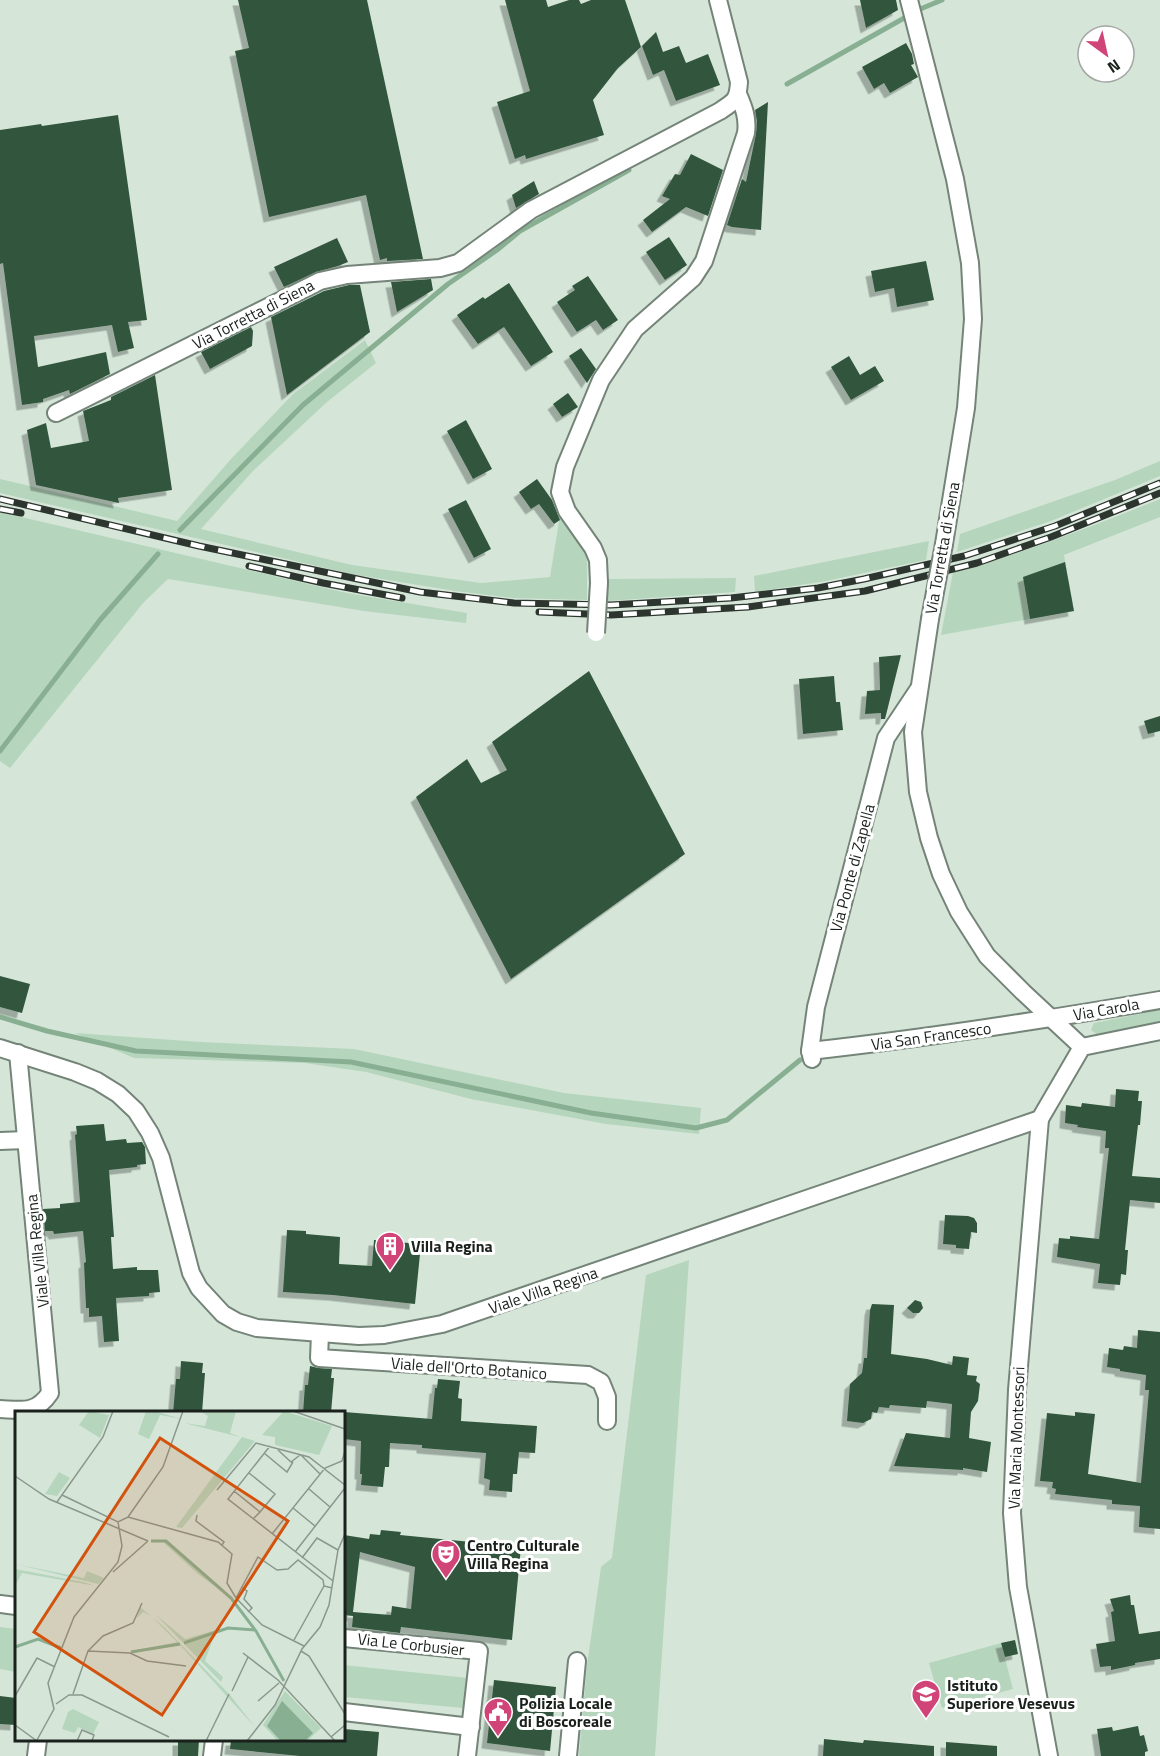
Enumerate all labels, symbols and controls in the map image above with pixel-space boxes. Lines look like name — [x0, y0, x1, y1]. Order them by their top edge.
north arrow — [1076, 24, 1136, 84]
text: N — [1103, 53, 1125, 80]
street label: Via Torretta di Siena — [188, 273, 318, 355]
street label: Via Torretta di Siena — [919, 480, 965, 616]
street label: Via Ponte di Zapella — [823, 801, 881, 935]
street label: Via Carola — [1071, 991, 1141, 1027]
street label: Via San Francesco — [869, 1016, 993, 1056]
street label: Viale Villa Regina — [19, 1193, 55, 1309]
building icon: Villa Regina — [374, 1230, 406, 1272]
place label: Villa Regina — [411, 1234, 493, 1258]
street label: Viale Villa Regina — [485, 1260, 601, 1320]
street label: Viale dell'Orto Botanico — [390, 1351, 548, 1385]
street label: Via Maria Montessori — [1002, 1366, 1030, 1510]
inset map — [15, 1411, 345, 1741]
place label: Centro Culturale Villa Regina — [467, 1533, 579, 1575]
theatre icon: Centro Culturale Villa Regina — [430, 1538, 462, 1580]
street label: Via Le Corbusier — [356, 1626, 466, 1662]
place label: Istituto Superiore Vesevus — [947, 1673, 1075, 1715]
school or university icon: Istituto Superiore Vesevus — [910, 1678, 942, 1720]
place label: Polizia Locale di Boscoreale — [519, 1691, 612, 1733]
public building icon: Polizia Locale di Boscoreale — [482, 1696, 514, 1738]

